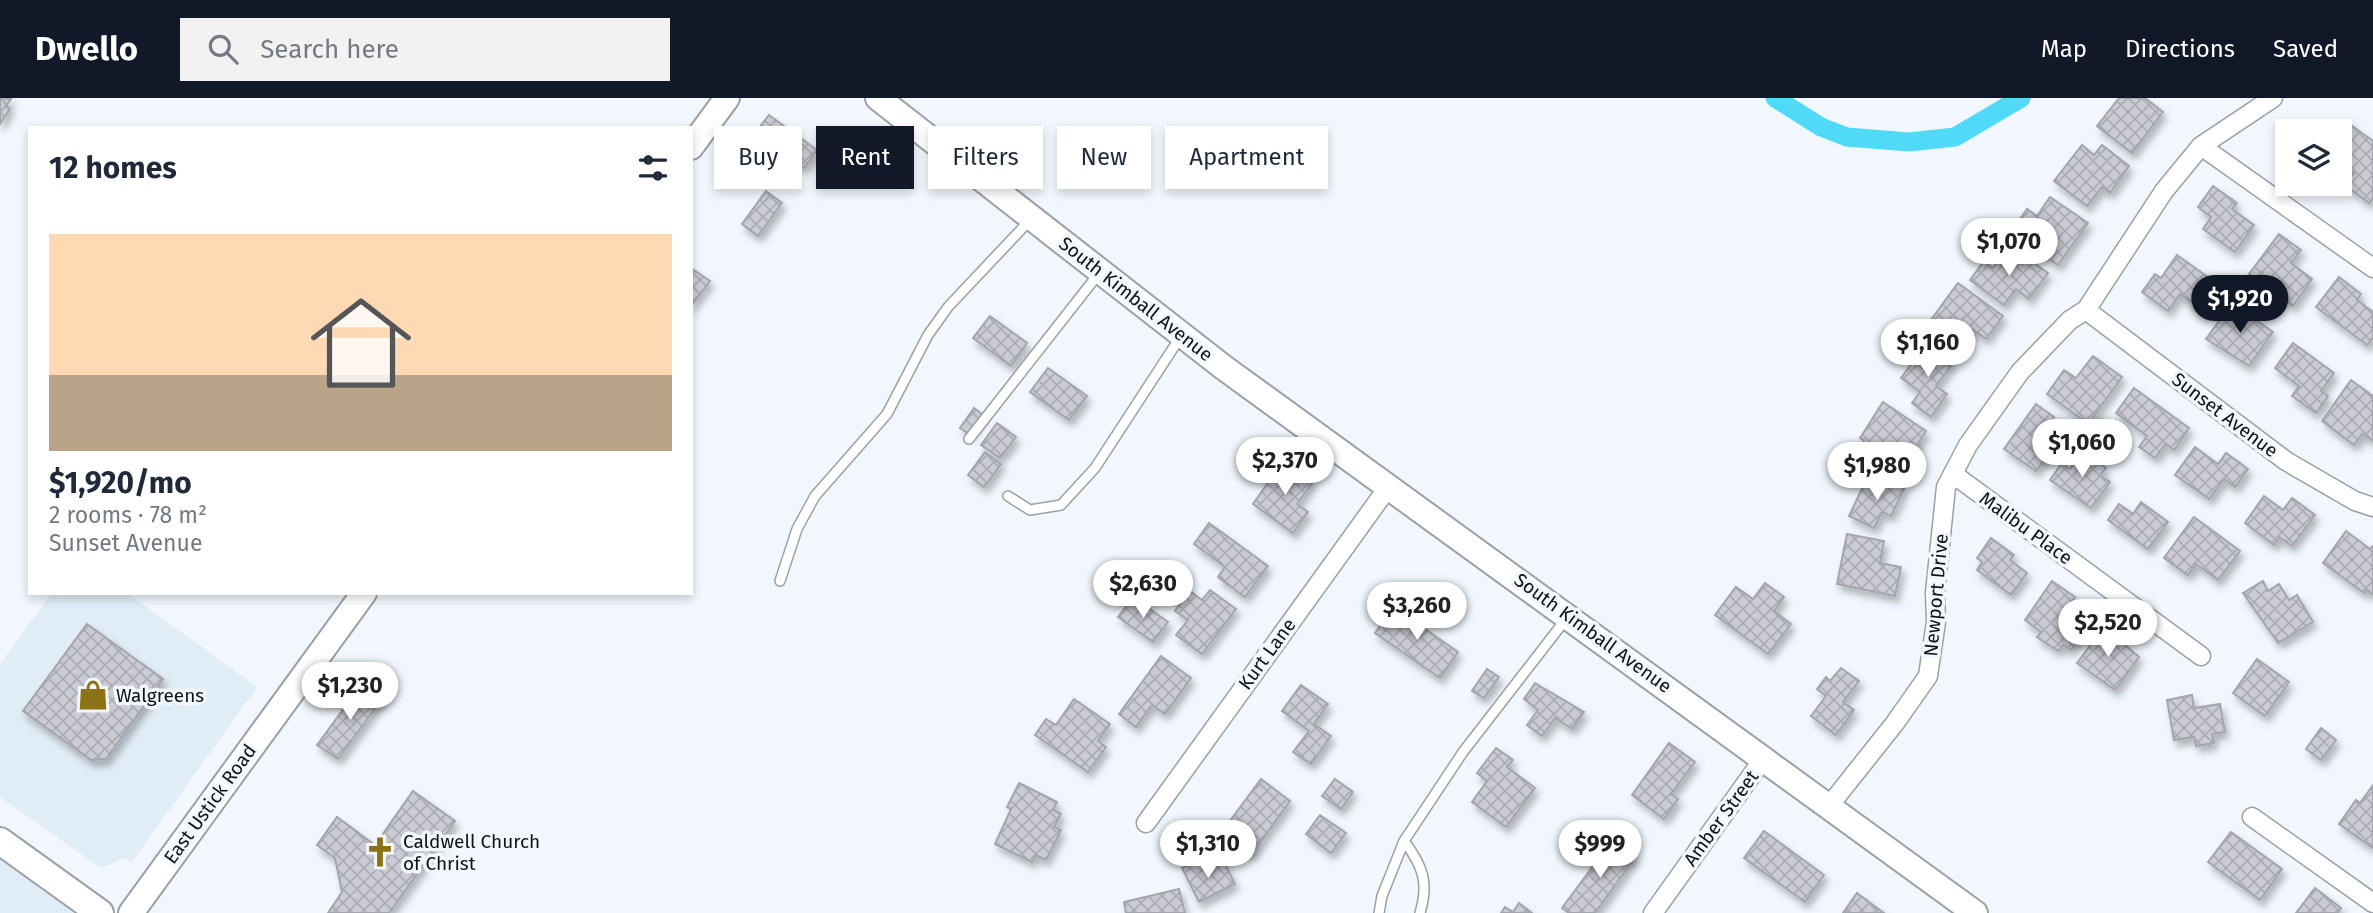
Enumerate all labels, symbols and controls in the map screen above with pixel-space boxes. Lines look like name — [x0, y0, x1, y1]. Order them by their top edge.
search box — [180, 18, 670, 81]
text: Dwello — [35, 29, 138, 69]
icon: search — [204, 30, 242, 68]
text: Search here — [260, 34, 399, 65]
text: Map — [2041, 35, 2087, 63]
text: Directions — [2125, 35, 2235, 63]
text: Saved — [2273, 35, 2338, 63]
map controls — [2275, 119, 2352, 196]
button: layers — [2275, 119, 2352, 196]
chip: Buy — [714, 126, 802, 189]
chip: Rent — [816, 126, 914, 189]
chip: Filters — [928, 126, 1043, 189]
chip: New — [1057, 126, 1151, 189]
chip: Apartment — [1165, 126, 1328, 189]
icon: filters — [634, 149, 672, 187]
text: 12 homes — [49, 150, 177, 186]
pin: $1,070 — [1952, 218, 2066, 278]
text: $1,070 — [1977, 227, 2041, 255]
street label: South Kimball Avenue — [1055, 232, 1217, 366]
pin: $1,920 — [2183, 275, 2297, 335]
icon: home — [298, 280, 424, 406]
text: $1,920 — [2207, 284, 2273, 312]
pin: $1,160 — [1871, 320, 1985, 379]
text: $1,160 — [1897, 328, 1959, 356]
street label: Sunset Avenue — [2167, 368, 2283, 462]
pin: $1,060 — [2025, 420, 2139, 479]
text: $1,060 — [2048, 428, 2116, 456]
pin: $2,370 — [1228, 438, 1342, 497]
pin: $1,980 — [1820, 442, 1934, 502]
text: $2,370 — [1252, 446, 1318, 474]
text: $1,980 — [1843, 451, 1911, 479]
text: $1,920/mo — [49, 465, 192, 501]
street label: Malibu Place — [1975, 487, 2077, 569]
text: 2 rooms · 78 m² — [49, 501, 207, 529]
text: Sunset Avenue — [49, 529, 202, 557]
street label: Newport Drive — [1919, 533, 1953, 657]
pin: $2,630 — [1086, 560, 1200, 620]
street label: South Kimball Avenue — [1510, 568, 1676, 698]
text: $2,630 — [1109, 569, 1177, 597]
pin: $3,260 — [1360, 582, 1474, 642]
text: $3,260 — [1383, 591, 1451, 619]
pin: $2,520 — [2051, 600, 2165, 659]
text: $2,520 — [2074, 608, 2142, 636]
street label: Kurt Lane — [1233, 614, 1301, 694]
pin: $1,230 — [293, 662, 407, 722]
text: $1,230 — [317, 671, 383, 699]
shop icon: Walgreens — [76, 678, 110, 712]
place label: Walgreens — [116, 684, 204, 707]
street label: East Ustick Road — [159, 740, 261, 868]
street label: Amber Street — [1679, 766, 1764, 870]
pin: $1,310 — [1151, 820, 1265, 880]
pin: $999 — [1559, 820, 1641, 880]
text: $1,310 — [1176, 829, 1240, 857]
text: $999 — [1575, 829, 1625, 857]
place label: Caldwell Church of Christ — [403, 830, 540, 875]
church icon: Caldwell Church of Christ — [363, 835, 397, 869]

